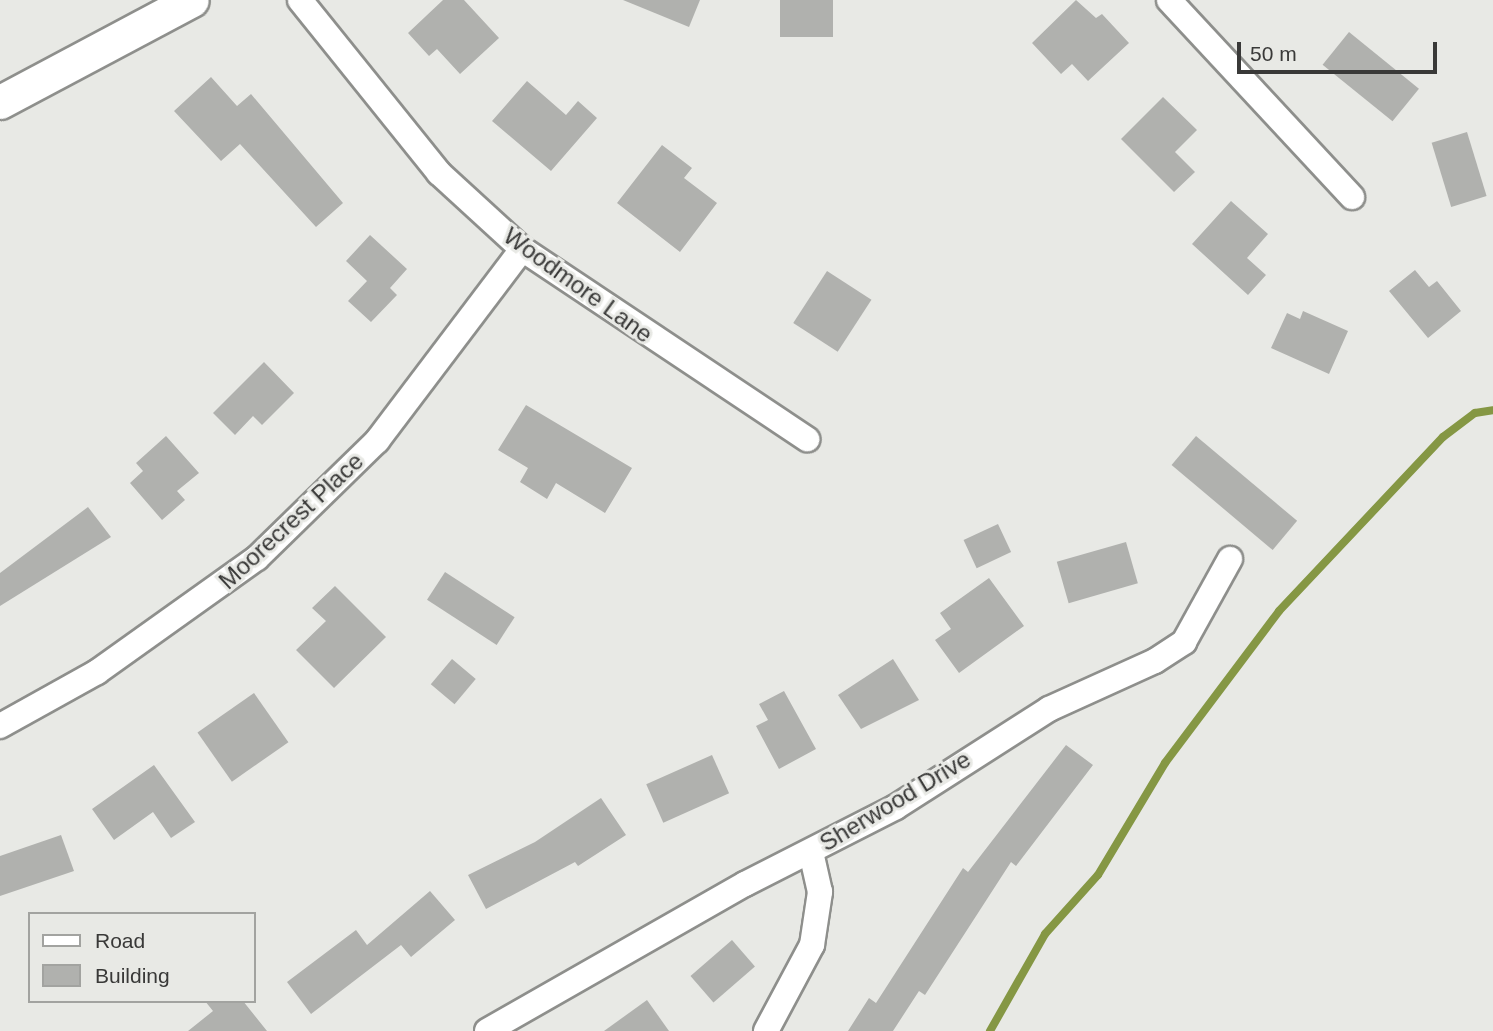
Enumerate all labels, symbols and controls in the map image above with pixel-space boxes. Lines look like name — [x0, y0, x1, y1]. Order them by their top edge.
scale bar — [1241, 28, 1440, 72]
text: 50 m — [1250, 42, 1297, 65]
street label: Woodmore Lane — [498, 221, 658, 349]
street label: Moorecrest Place — [213, 447, 369, 595]
street label: Sherwood Drive — [814, 745, 976, 857]
legend — [28, 912, 256, 1003]
text: Road — [95, 929, 145, 952]
text: Building — [95, 964, 170, 987]

